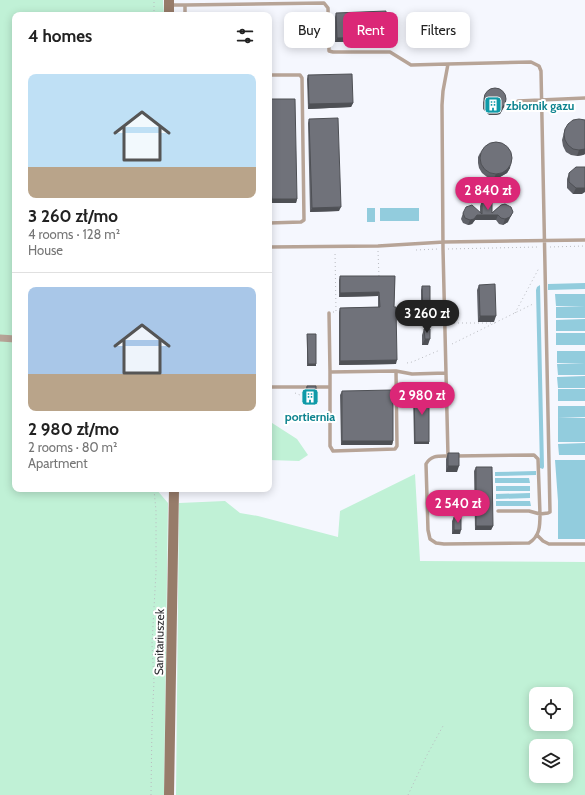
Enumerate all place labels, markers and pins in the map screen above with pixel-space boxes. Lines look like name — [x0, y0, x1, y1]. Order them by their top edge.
building icon: zbiornik gazu — [483, 95, 503, 115]
place label: zbiornik gazu — [506, 98, 575, 113]
pin: 2 840 zł — [447, 177, 529, 211]
pin: 3 260 zł — [386, 300, 468, 334]
pin: 2 980 zł — [381, 382, 463, 416]
building icon: portiernia — [300, 387, 320, 407]
place label: portiernia — [285, 409, 335, 424]
pin: 2 540 zł — [417, 490, 499, 524]

